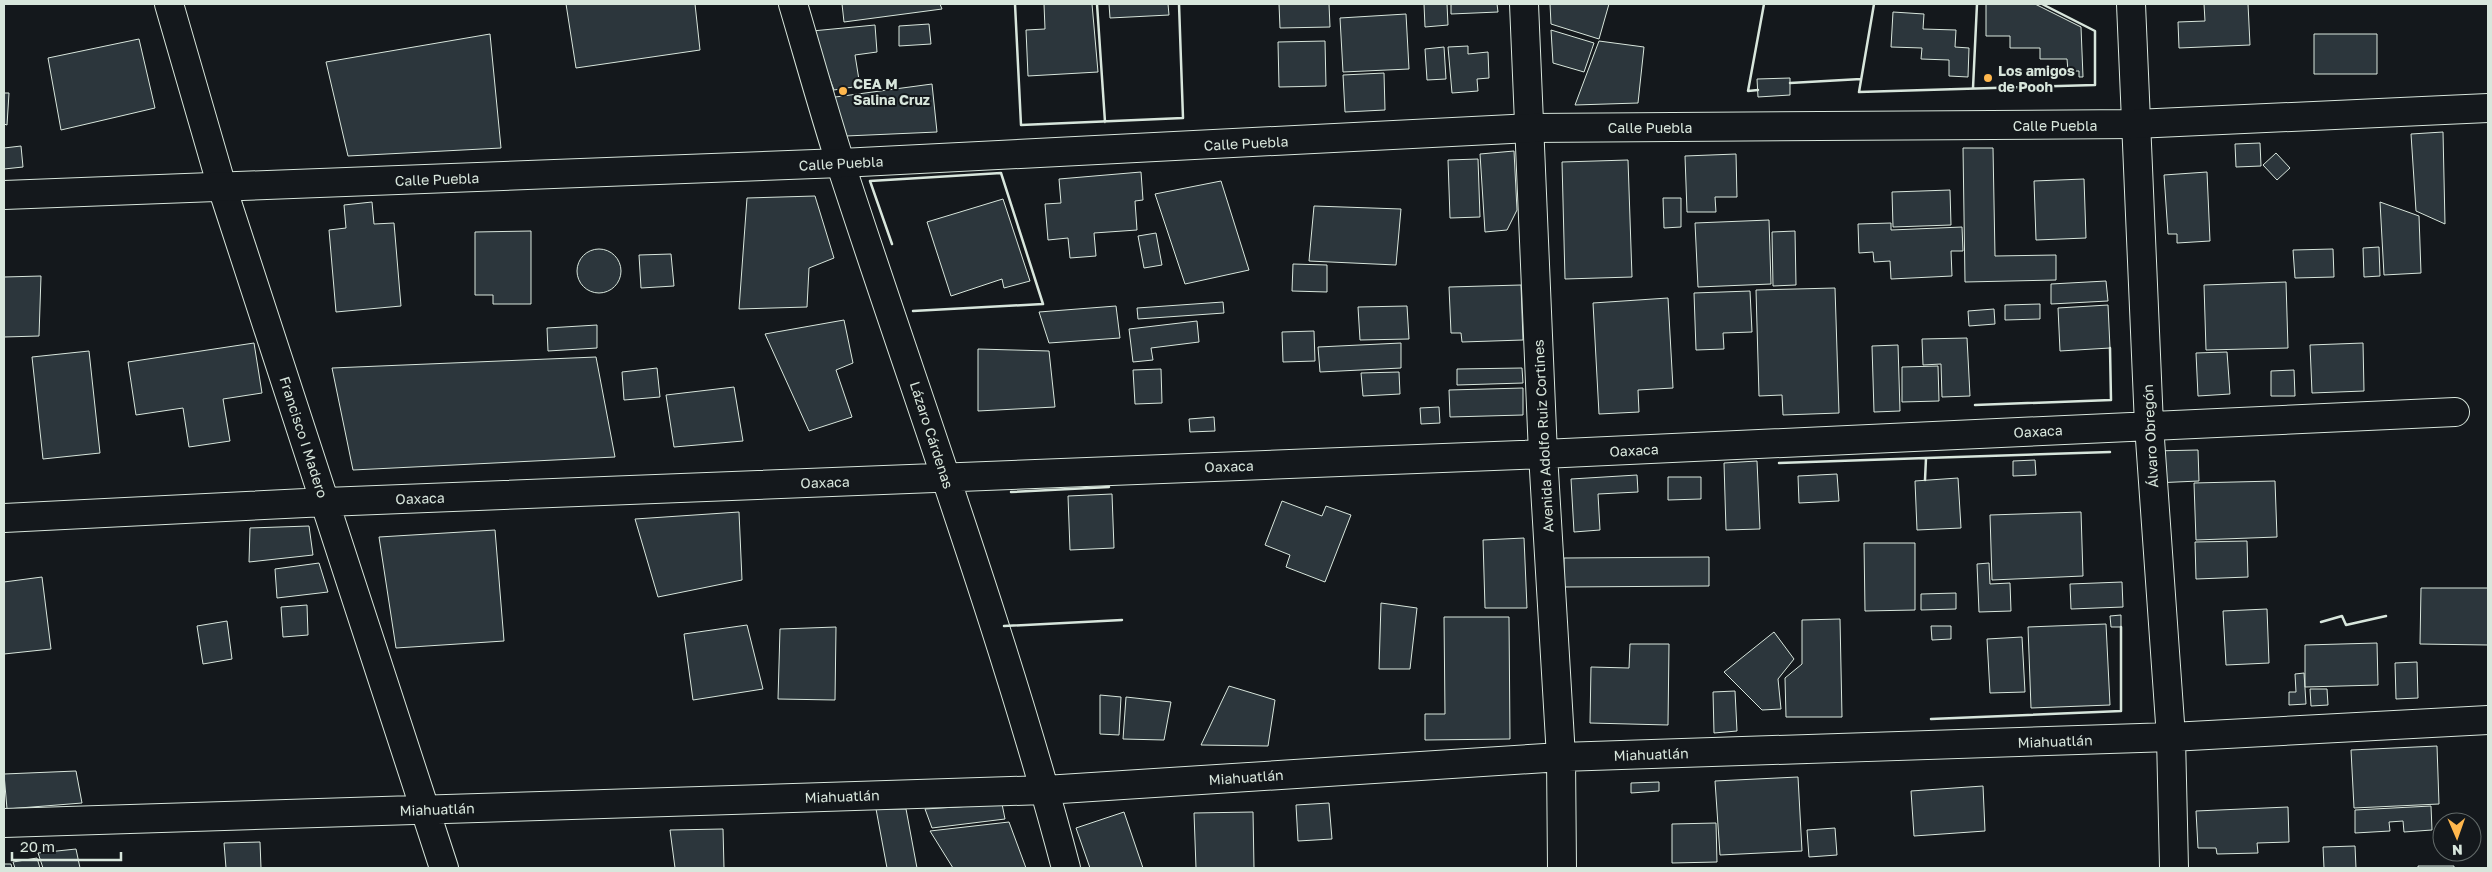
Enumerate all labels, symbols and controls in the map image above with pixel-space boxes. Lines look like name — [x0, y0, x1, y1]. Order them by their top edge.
place label: Los amigos de Pooh — [1998, 62, 2075, 95]
marker: Los amigos de Pooh — [1982, 72, 1994, 84]
place label: CEA M Salina Cruz — [853, 75, 930, 108]
marker: CEA M Salina Cruz — [837, 85, 849, 97]
street label: Calle Puebla — [2013, 117, 2097, 134]
street label: Calle Puebla — [1608, 119, 1692, 136]
street label: Calle Puebla — [1203, 132, 1289, 154]
street label: Calle Puebla — [798, 152, 884, 174]
street label: Calle Puebla — [394, 169, 480, 189]
street label: Avenida Adolfo Ruiz Cortines — [1529, 339, 1557, 533]
street label: Francisco I Madero — [276, 374, 332, 500]
street label: Lázaro Cárdenas — [907, 379, 957, 491]
street label: Álvaro Obregón — [2139, 384, 2161, 488]
street label: Oaxaca — [2013, 421, 2063, 441]
street label: Oaxaca — [1609, 440, 1659, 460]
street label: Oaxaca — [1204, 457, 1254, 475]
street label: Oaxaca — [800, 473, 850, 491]
street label: Oaxaca — [395, 489, 445, 507]
street label: Miahuatlán — [2017, 731, 2093, 751]
street label: Miahuatlán — [1613, 744, 1689, 764]
street label: Miahuatlán — [1208, 766, 1284, 788]
street label: Miahuatlán — [804, 786, 880, 806]
street label: Miahuatlán — [399, 799, 475, 819]
north arrow — [2432, 812, 2482, 862]
scale bar — [12, 830, 121, 862]
text: 20 m — [20, 837, 55, 855]
text: N — [2452, 842, 2463, 859]

